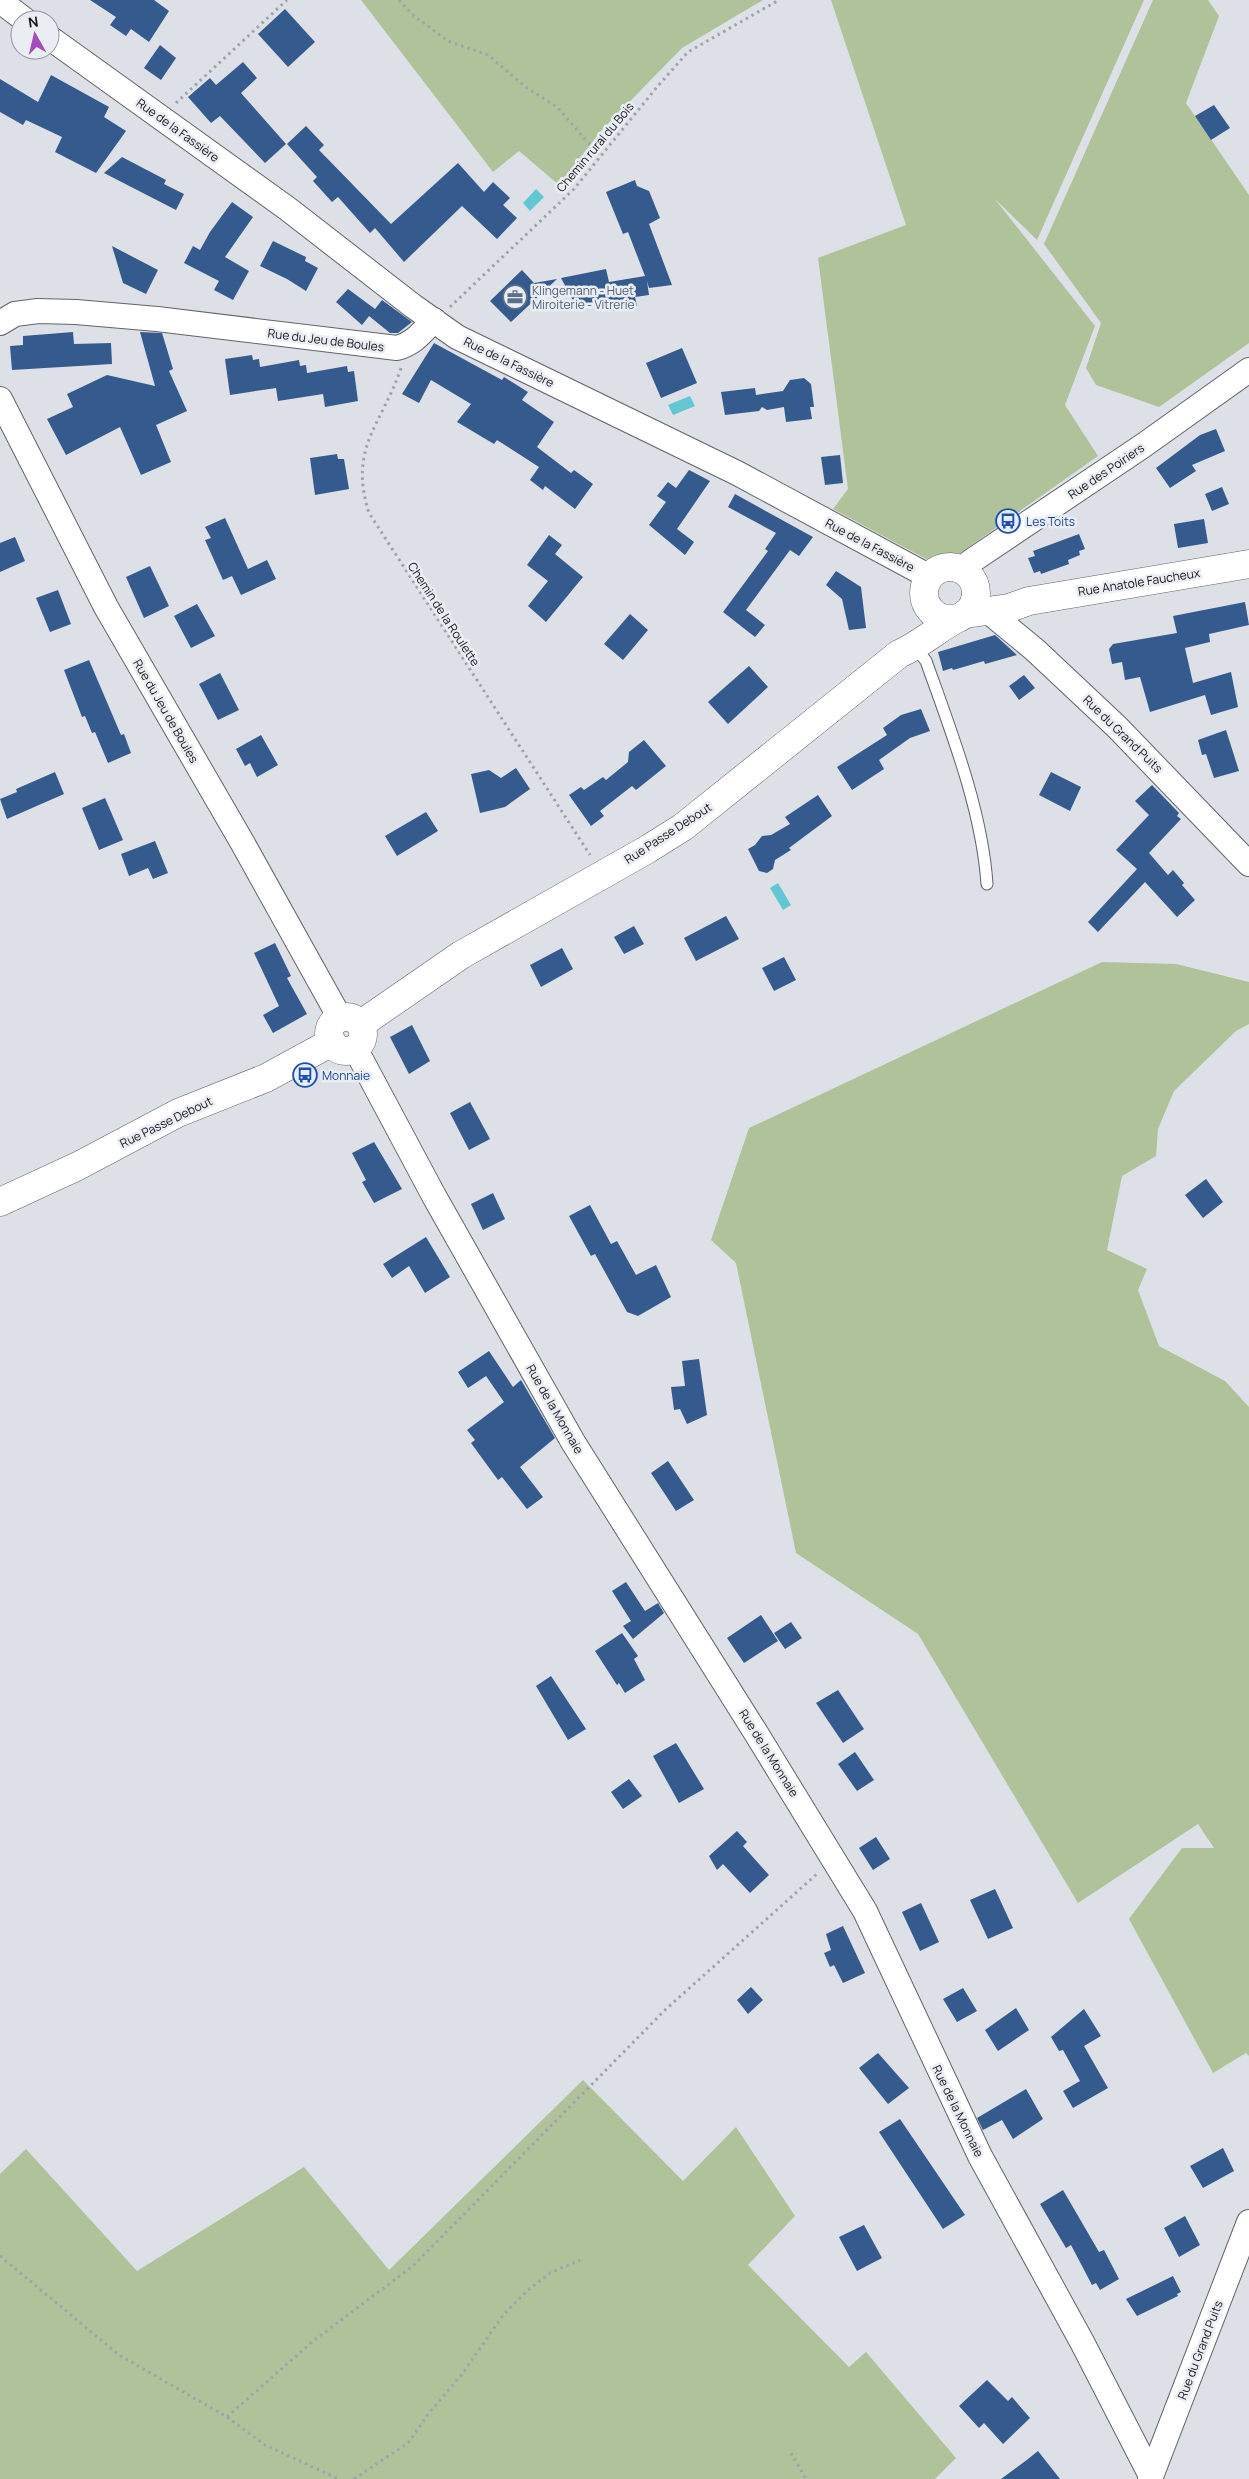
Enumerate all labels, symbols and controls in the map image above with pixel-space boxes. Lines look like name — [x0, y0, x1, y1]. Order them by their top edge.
north arrow — [10, 10, 60, 60]
text: N — [27, 12, 39, 32]
street label: Rue de la Fassière — [133, 94, 223, 166]
street label: Chemin rural du Bois — [552, 98, 638, 196]
place label: Klingemann - Huet Miroiterie - Vitrerie — [532, 282, 635, 313]
office icon: Klingemann - Huet Miroiterie - Vitrerie — [502, 284, 528, 310]
street label: Rue du Jeu de Boules — [267, 324, 385, 356]
street label: Rue de la Fassière — [461, 333, 557, 391]
street label: Rue des Poiriers — [1065, 439, 1147, 503]
bus stop icon: Les Toits — [995, 508, 1021, 534]
place label: Les Toits — [1026, 513, 1075, 530]
street label: Rue de la Fassière — [822, 514, 918, 576]
street label: Chemin de la Roulette — [404, 559, 484, 669]
street label: Rue Anatole Faucheux — [1077, 564, 1202, 600]
street label: Rue du Jeu de Boules — [129, 656, 203, 766]
street label: Rue du Grand Puits — [1079, 691, 1167, 777]
street label: Rue Passe Debout — [621, 798, 715, 868]
bus stop icon: Monnaie — [292, 1062, 318, 1088]
place label: Monnaie — [322, 1067, 370, 1084]
street label: Rue Passe Debout — [117, 1092, 215, 1152]
street label: Rue de la Monnaie — [523, 1361, 587, 1457]
street label: Rue de la Monnaie — [735, 1706, 803, 1800]
street label: Rue de la Monnaie — [928, 2062, 988, 2160]
street label: Rue du Grand Puits — [1173, 2298, 1227, 2402]

